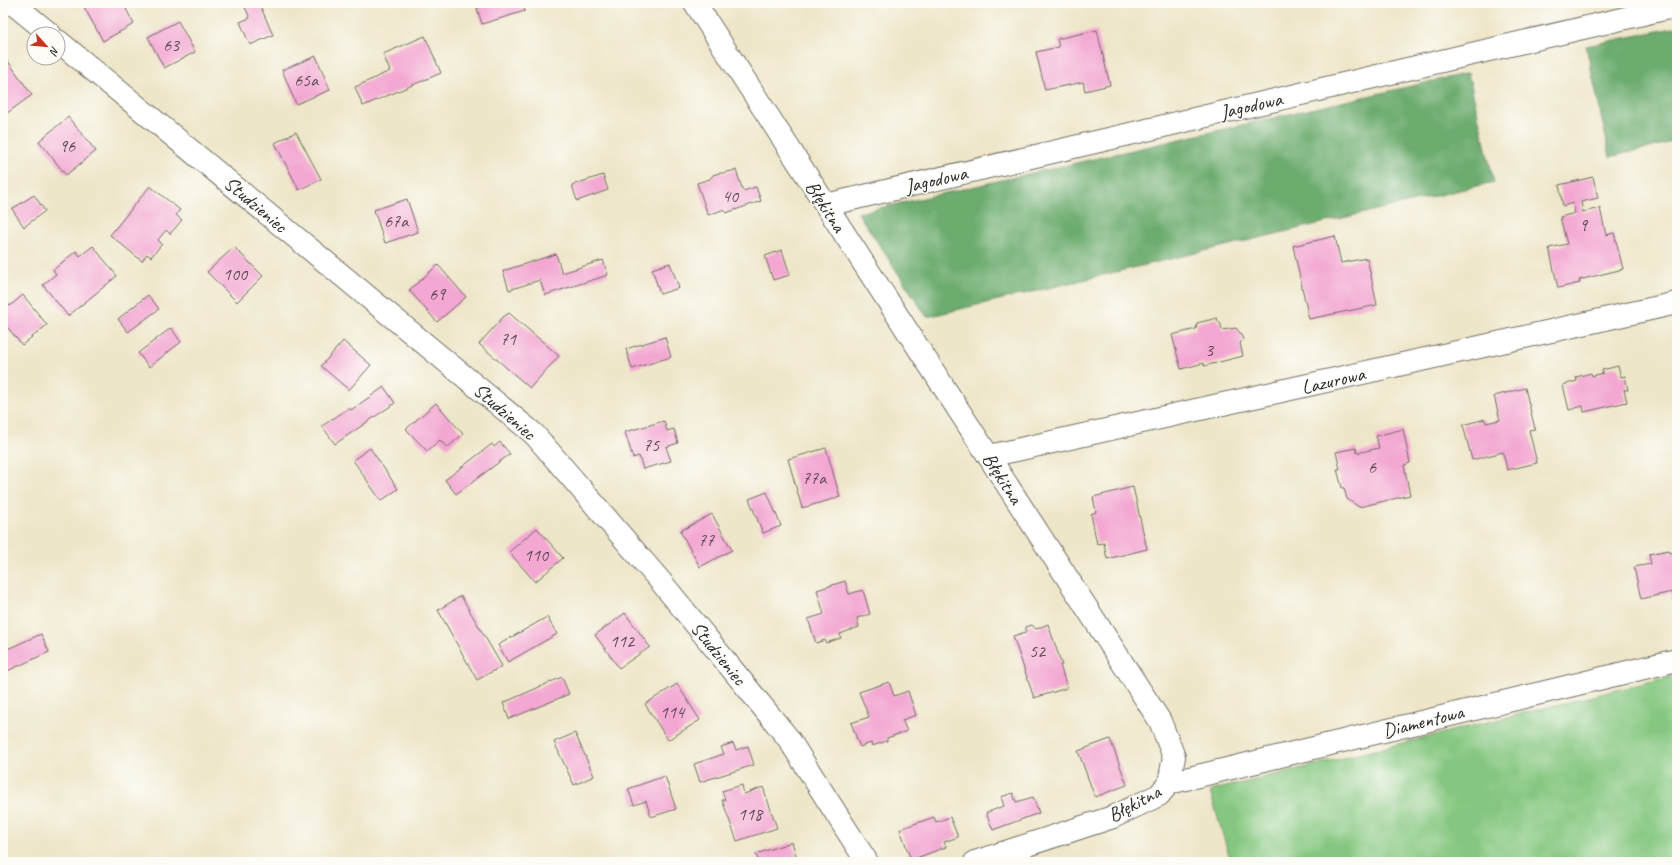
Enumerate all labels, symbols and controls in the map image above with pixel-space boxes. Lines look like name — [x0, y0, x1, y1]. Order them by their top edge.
north arrow — [26, 26, 66, 66]
house number: 63 — [163, 34, 181, 56]
text: N — [46, 44, 63, 59]
house number: 65a — [294, 69, 319, 91]
street label: Jagodowa — [1217, 86, 1286, 125]
house number: 96 — [59, 135, 76, 157]
street label: Jagodowa — [902, 160, 971, 199]
street label: Studzieniec — [219, 171, 293, 239]
street label: Błękitna — [800, 176, 852, 238]
house number: 40 — [722, 185, 740, 207]
house number: 67a — [384, 210, 409, 232]
house number: 9 — [1579, 214, 1589, 236]
house number: 100 — [223, 263, 249, 285]
house number: 69 — [429, 283, 447, 305]
house number: 71 — [500, 328, 517, 350]
house number: 3 — [1205, 339, 1215, 361]
street label: Lazurowa — [1299, 361, 1368, 400]
street label: Studzieniec — [468, 377, 542, 446]
house number: 75 — [643, 434, 660, 456]
street label: Błękitna — [977, 448, 1029, 510]
house number: 6 — [1368, 456, 1377, 478]
house number: 77a — [802, 467, 827, 489]
house number: 77 — [698, 529, 715, 551]
house number: 110 — [524, 544, 550, 566]
street label: Studzieniec — [685, 616, 752, 691]
house number: 112 — [610, 630, 636, 652]
house number: 52 — [1029, 640, 1047, 662]
street label: Diamentowa — [1380, 699, 1468, 744]
house number: 114 — [660, 701, 686, 723]
street label: Błękitna — [1104, 778, 1167, 828]
house number: 118 — [738, 803, 764, 825]

